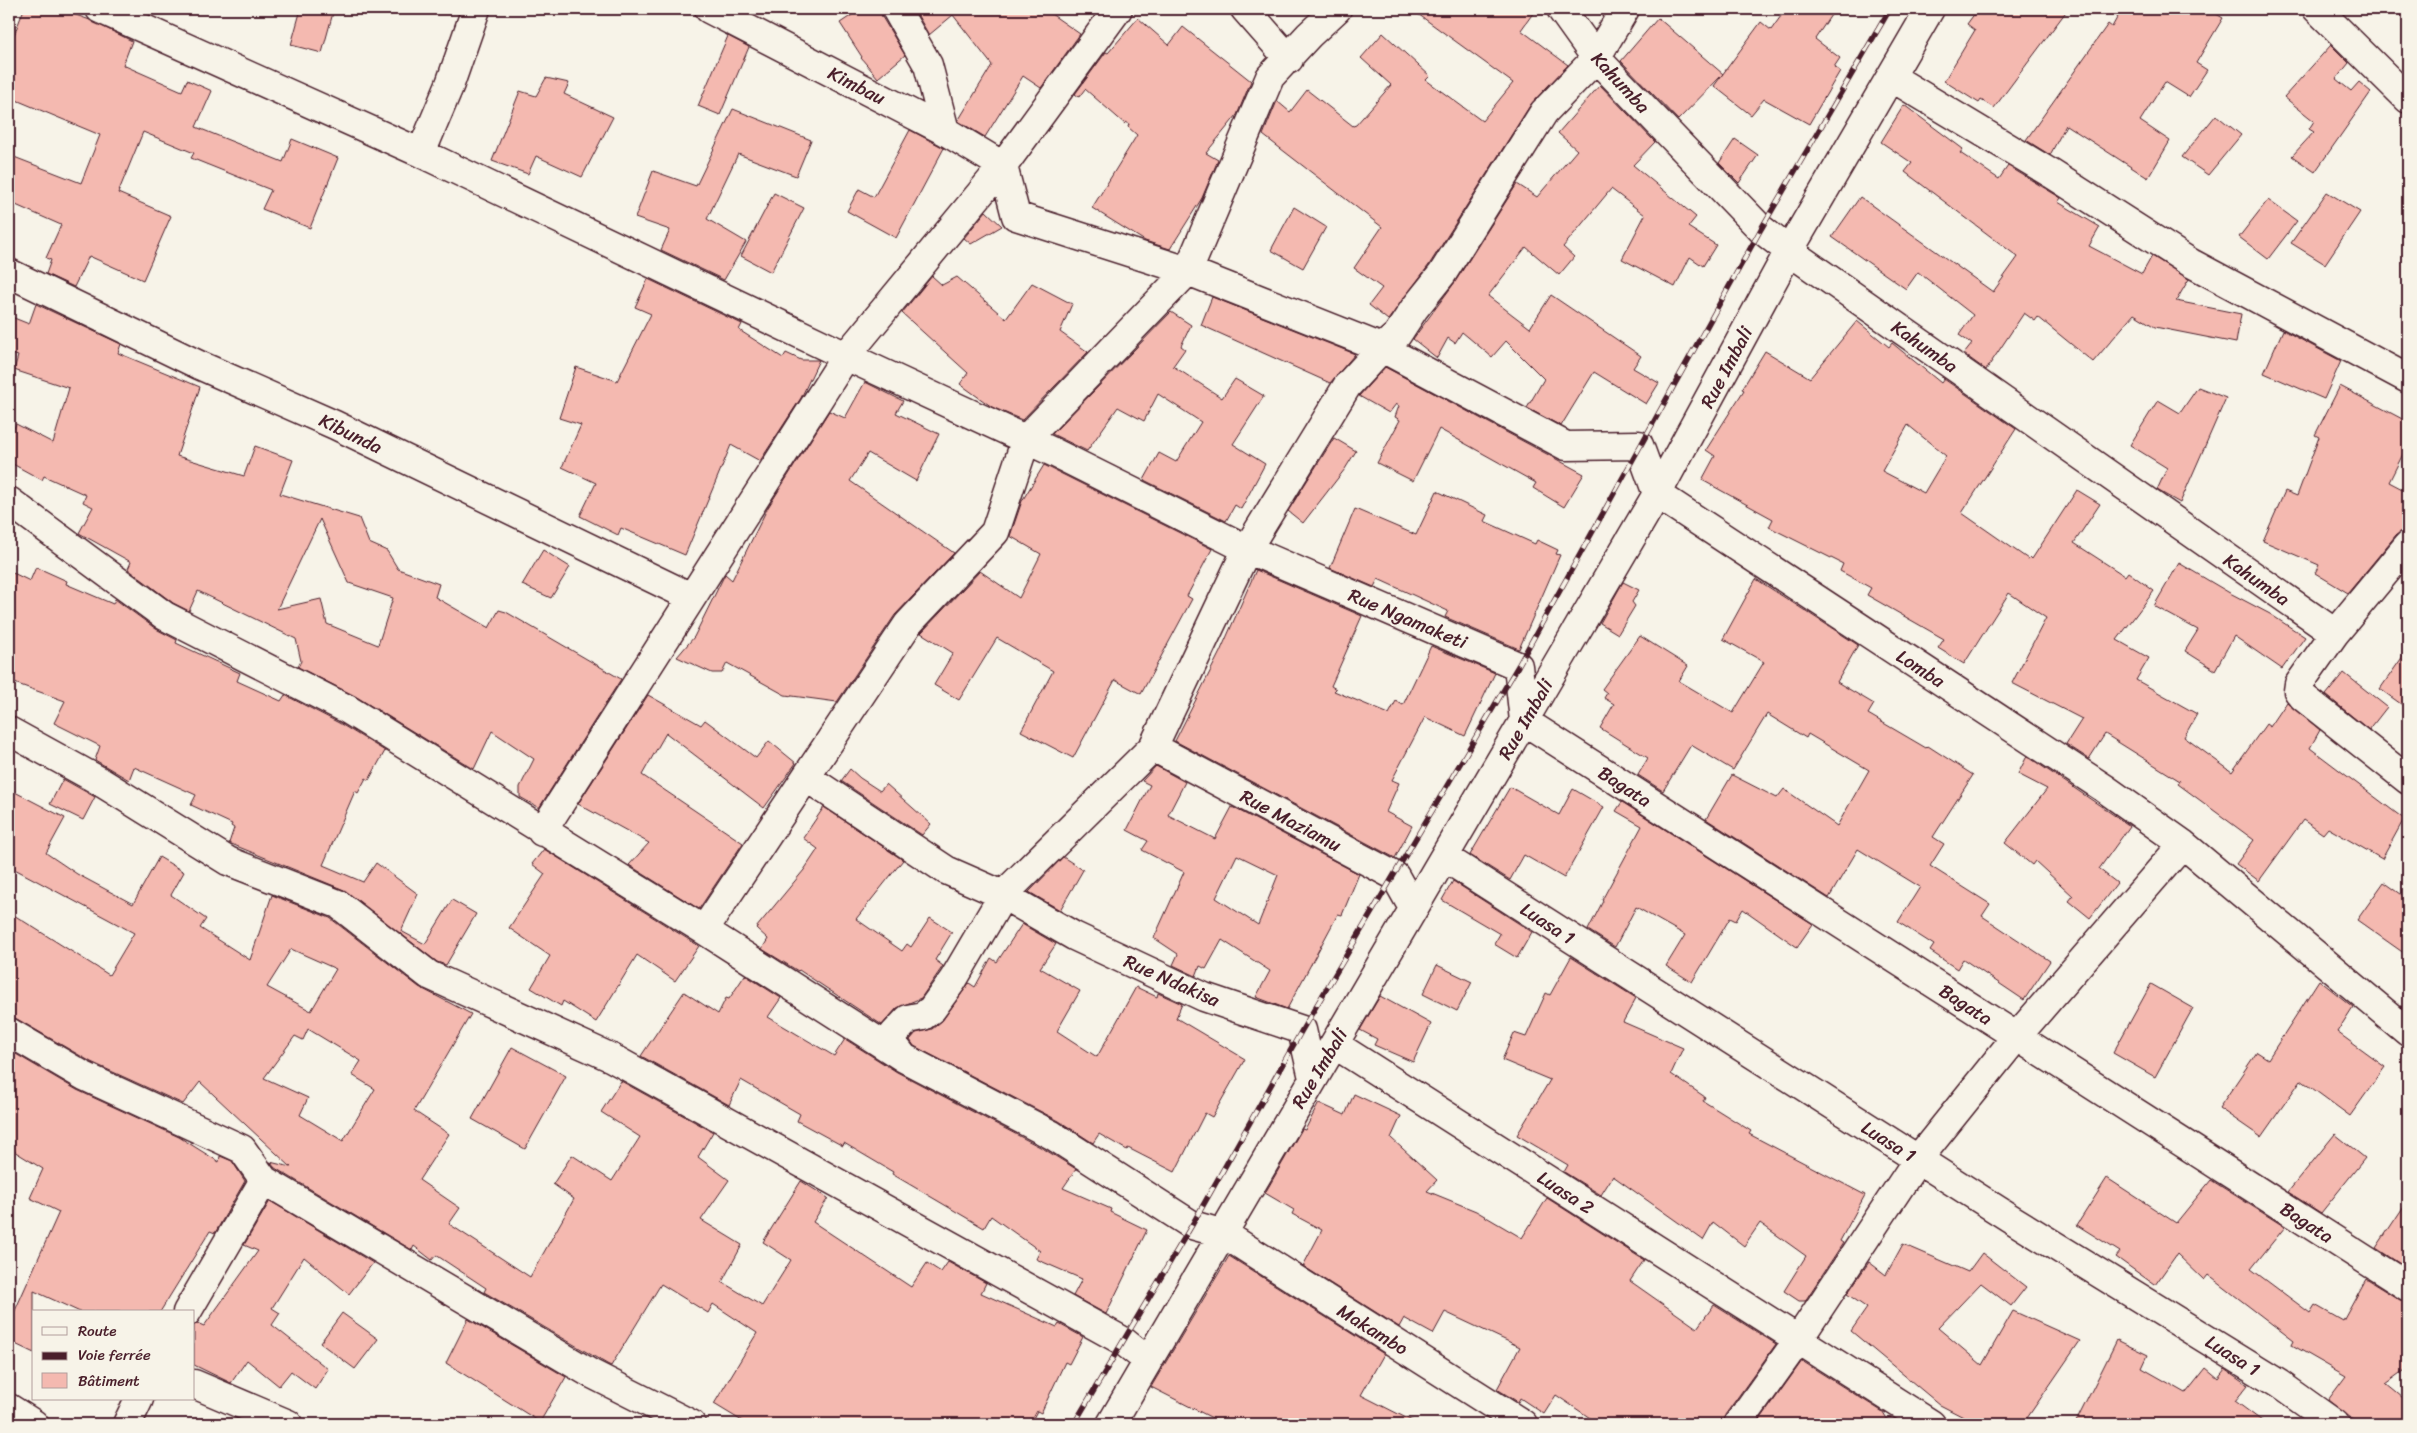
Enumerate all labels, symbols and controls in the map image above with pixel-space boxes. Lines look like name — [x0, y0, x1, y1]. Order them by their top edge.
street label: Kahumba — [1583, 43, 1659, 122]
street label: Kimbau — [822, 57, 892, 114]
street label: Kahumba — [1884, 311, 1965, 382]
street label: Rue Imbali — [1691, 320, 1762, 414]
street label: Kibunda — [313, 404, 389, 463]
street label: Kahumba — [2216, 544, 2297, 615]
street label: Rue Ngamaketi — [1343, 579, 1473, 659]
street label: Lomba — [1890, 640, 1952, 697]
street label: Rue Imbali — [1489, 672, 1562, 766]
street label: Bagata — [1591, 757, 1659, 816]
street label: Rue Maziamu — [1234, 780, 1347, 861]
street label: Luasa 1 — [1514, 893, 1582, 954]
street label: Rue Ndakisa — [1118, 945, 1226, 1016]
street label: Bagata — [1932, 975, 2000, 1034]
street label: Rue Imbali — [1282, 1021, 1357, 1115]
street label: Luasa 1 — [1855, 1112, 1923, 1171]
street label: Luasa 2 — [1530, 1162, 1601, 1223]
street label: Bagata — [2273, 1193, 2341, 1252]
street label: Makambo — [1331, 1295, 1415, 1364]
legend — [32, 1310, 195, 1400]
text: Route — [78, 1318, 117, 1344]
street label: Luasa 1 — [2199, 1326, 2267, 1385]
text: Voie ferrée — [78, 1342, 151, 1368]
text: Bâtiment — [78, 1368, 140, 1394]

